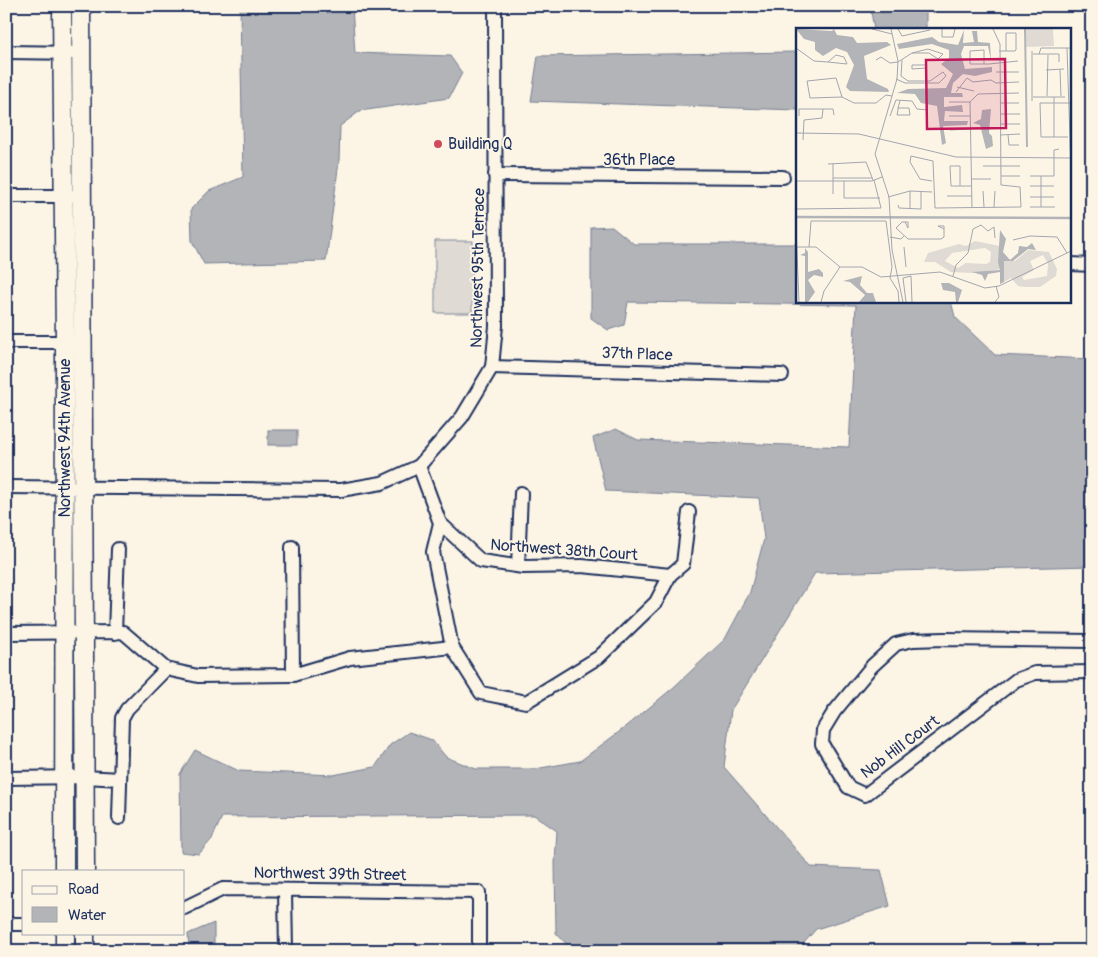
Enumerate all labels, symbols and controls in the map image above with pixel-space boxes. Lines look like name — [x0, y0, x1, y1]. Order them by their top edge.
inset map — [796, 28, 1070, 302]
place label: Building Q — [448, 134, 513, 154]
marker: Building Q — [432, 138, 444, 150]
street label: 36th Place — [603, 150, 675, 170]
street label: Northwest 95th Terrace — [467, 188, 489, 348]
street label: 37th Place — [601, 343, 673, 365]
street label: Northwest 94th Avenue — [55, 358, 75, 517]
street label: Northwest 38th Court — [490, 535, 639, 565]
street label: Nob Hill Court — [857, 711, 944, 783]
street label: Northwest 39th Street — [253, 863, 407, 885]
legend — [22, 870, 185, 934]
text: Road — [68, 880, 99, 899]
text: Water — [68, 906, 107, 925]

